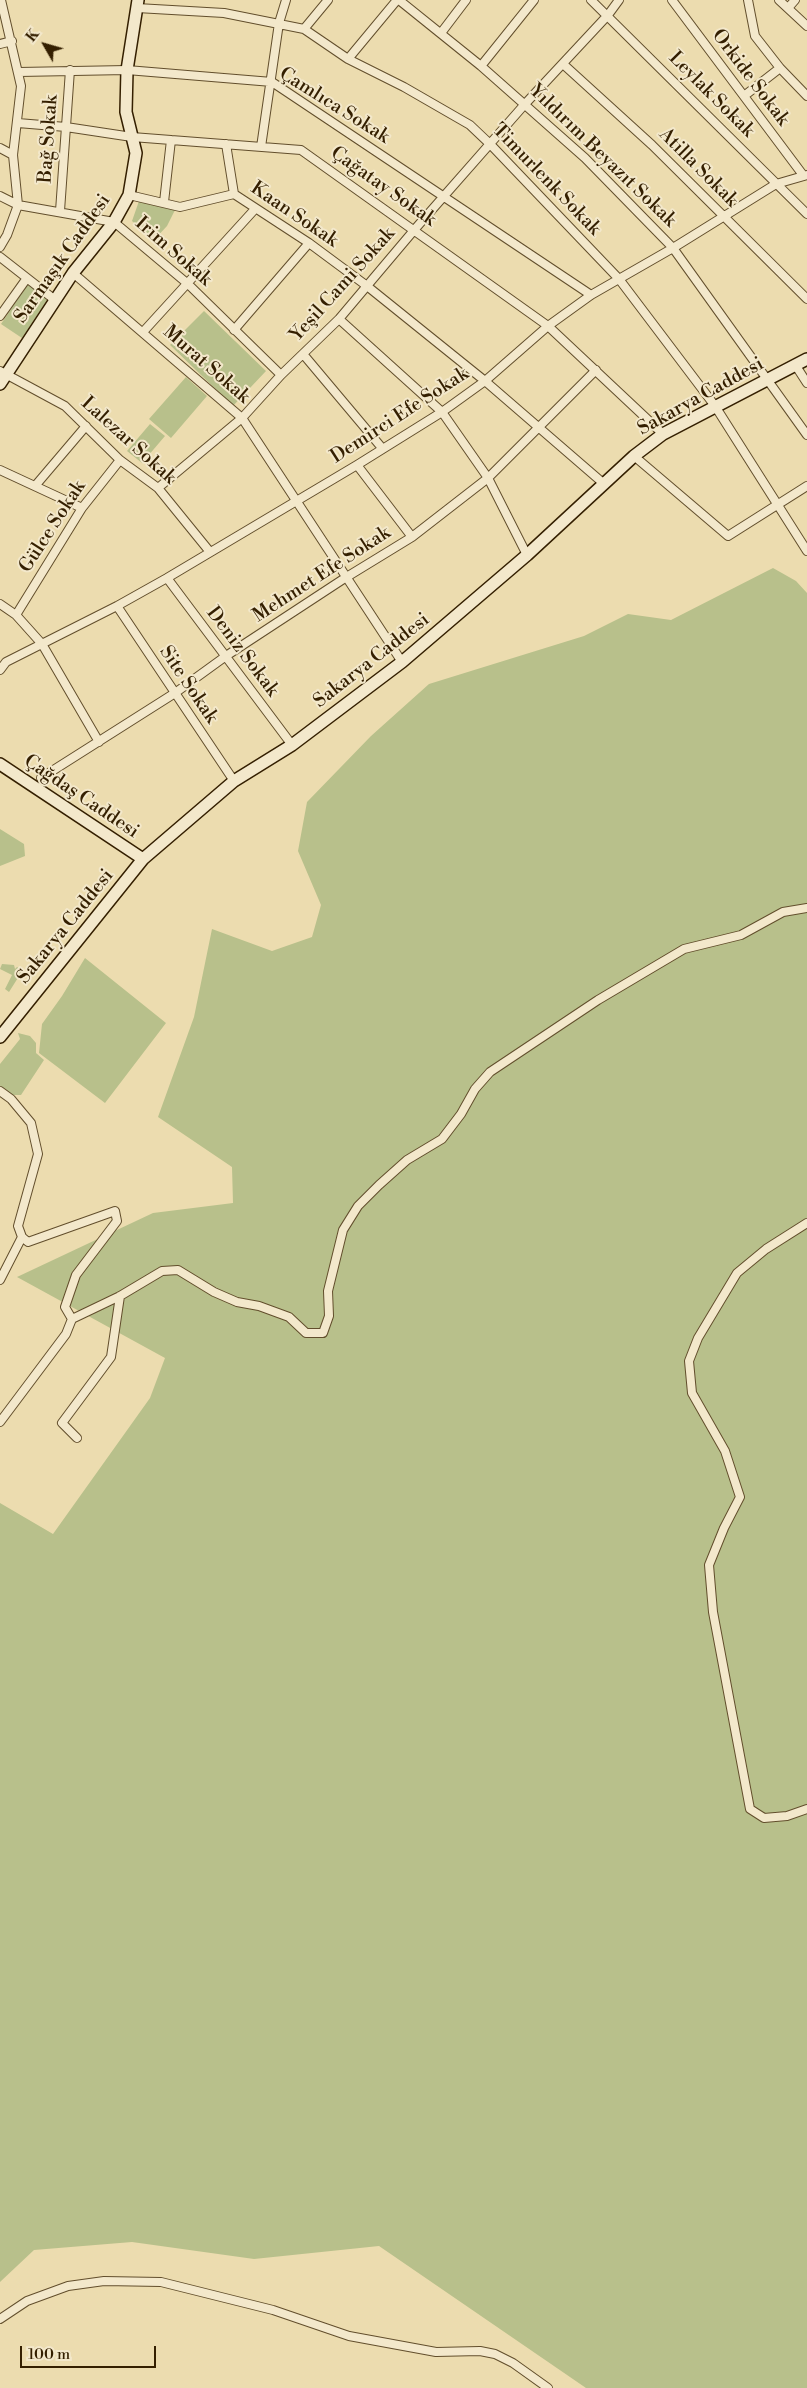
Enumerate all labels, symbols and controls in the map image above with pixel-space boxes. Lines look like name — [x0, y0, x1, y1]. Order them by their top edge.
north arrow — [20, 20, 70, 70]
street label: Orkide Sokak — [706, 25, 794, 131]
text: K — [23, 26, 44, 46]
street label: Leylak Sokak — [663, 47, 759, 143]
street label: Çamlıca Sokak — [275, 63, 393, 149]
street label: Yıldırım Beyazıt Sokak — [524, 80, 680, 232]
street label: Bağ Sokak — [35, 94, 63, 184]
street label: Timurlenk Sokak — [487, 119, 605, 241]
street label: Atilla Sokak — [654, 124, 742, 212]
street label: Çağatay Sokak — [326, 142, 440, 232]
street label: Kaan Sokak — [246, 177, 342, 253]
street label: Sarmaşık Caddesi — [10, 190, 116, 328]
street label: Irim Sokak — [130, 212, 216, 292]
street label: Yeşil Cami Sokak — [286, 223, 400, 347]
street label: Murat Sokak — [158, 321, 254, 409]
street label: Sakarya Caddesi — [634, 353, 768, 441]
street label: Demirci Efe Sokak — [327, 363, 473, 469]
street label: Lalezar Sokak — [76, 392, 180, 490]
street label: Gülce Sokak — [15, 477, 91, 577]
street label: Mehmet Efe Sokak — [249, 522, 395, 628]
street label: Deniz Sokak — [201, 603, 283, 701]
street label: Sakarya Caddesi — [310, 609, 434, 713]
street label: Site Sokak — [154, 642, 222, 728]
street label: Çağdaş Caddesi — [19, 750, 143, 844]
street label: Sakarya Caddesi — [13, 865, 119, 989]
scale bar — [22, 2336, 159, 2368]
text: 100 m — [28, 2345, 70, 2364]

